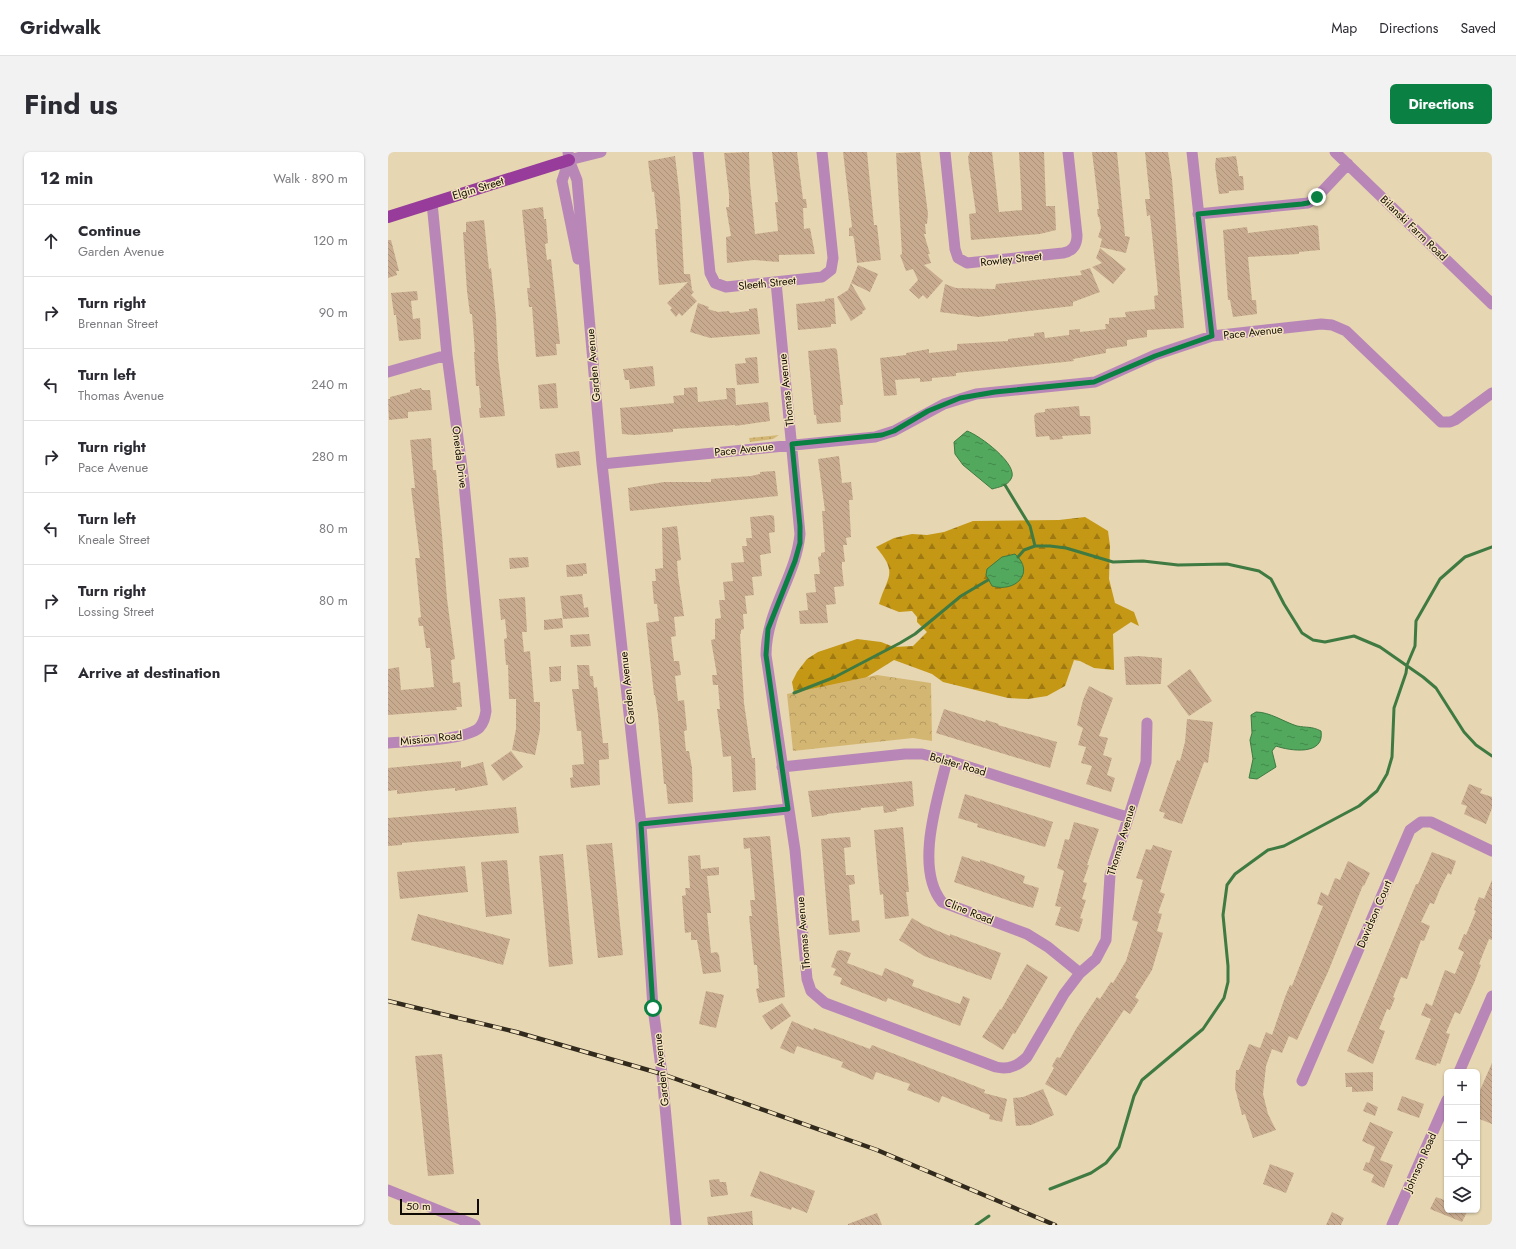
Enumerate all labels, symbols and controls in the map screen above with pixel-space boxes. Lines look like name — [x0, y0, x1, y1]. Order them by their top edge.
text: Gridwalk — [20, 14, 101, 41]
text: Map — [1331, 18, 1357, 38]
text: Directions — [1379, 18, 1439, 38]
text: Saved — [1461, 18, 1496, 38]
text: Find us — [24, 84, 118, 125]
button: Directions — [1390, 84, 1492, 124]
text: 12 min — [40, 166, 93, 190]
text: Walk · 890 m — [273, 169, 348, 188]
street label: Elgin Street — [450, 172, 506, 203]
route end — [1308, 188, 1326, 206]
street label: Bilanski Farm Road — [1377, 192, 1451, 264]
text: Continue — [78, 220, 141, 242]
icon: ahead — [40, 230, 62, 252]
text: 120 m — [313, 231, 348, 250]
text: Garden Avenue — [78, 242, 164, 261]
street label: Rowley Street — [979, 248, 1043, 270]
street label: Sleeth Street — [737, 272, 797, 294]
text: Turn right — [78, 292, 146, 314]
icon: right — [40, 302, 62, 324]
text: 90 m — [319, 303, 348, 322]
text: Brennan Street — [78, 314, 158, 333]
street label: Pace Avenue — [1223, 321, 1284, 343]
street label: Garden Avenue — [582, 328, 604, 402]
street label: Thomas Avenue — [774, 353, 798, 427]
text: Turn left — [78, 364, 136, 386]
icon: left — [40, 374, 62, 396]
text: 240 m — [311, 375, 348, 394]
text: Thomas Avenue — [78, 386, 164, 405]
street label: Oneida Drive — [448, 425, 472, 489]
text: Turn right — [78, 436, 146, 458]
street label: Pace Avenue — [714, 438, 775, 460]
icon: right — [40, 446, 62, 468]
text: 280 m — [312, 447, 348, 466]
text: Pace Avenue — [78, 458, 148, 477]
text: Turn left — [78, 508, 136, 530]
icon: left — [40, 518, 62, 540]
text: 80 m — [319, 519, 348, 538]
text: Kneale Street — [78, 530, 150, 549]
text: Turn right — [78, 580, 146, 602]
icon: right — [40, 590, 62, 612]
text: 80 m — [319, 591, 348, 610]
text: Lossing Street — [78, 602, 154, 621]
street label: Garden Avenue — [615, 651, 639, 725]
icon: arrive — [40, 662, 62, 684]
text: Arrive at destination — [78, 662, 220, 684]
street label: Mission Road — [399, 727, 463, 749]
street label: Bolster Road — [928, 748, 988, 780]
street label: Thomas Avenue — [1103, 803, 1139, 877]
street label: Davidson Court — [1353, 877, 1396, 950]
street label: Cline Road — [942, 894, 996, 928]
street label: Thomas Avenue — [792, 896, 814, 970]
route start — [644, 999, 662, 1017]
street label: Garden Avenue — [649, 1033, 673, 1107]
map controls — [1444, 1069, 1480, 1213]
button: + — [1444, 1069, 1480, 1105]
button: − — [1444, 1105, 1480, 1141]
street label: Johnson Road — [1399, 1130, 1440, 1196]
button: locate — [1444, 1141, 1480, 1177]
button: layers — [1444, 1177, 1480, 1213]
scale bar — [400, 1197, 479, 1216]
text: 50 m — [406, 1198, 431, 1214]

